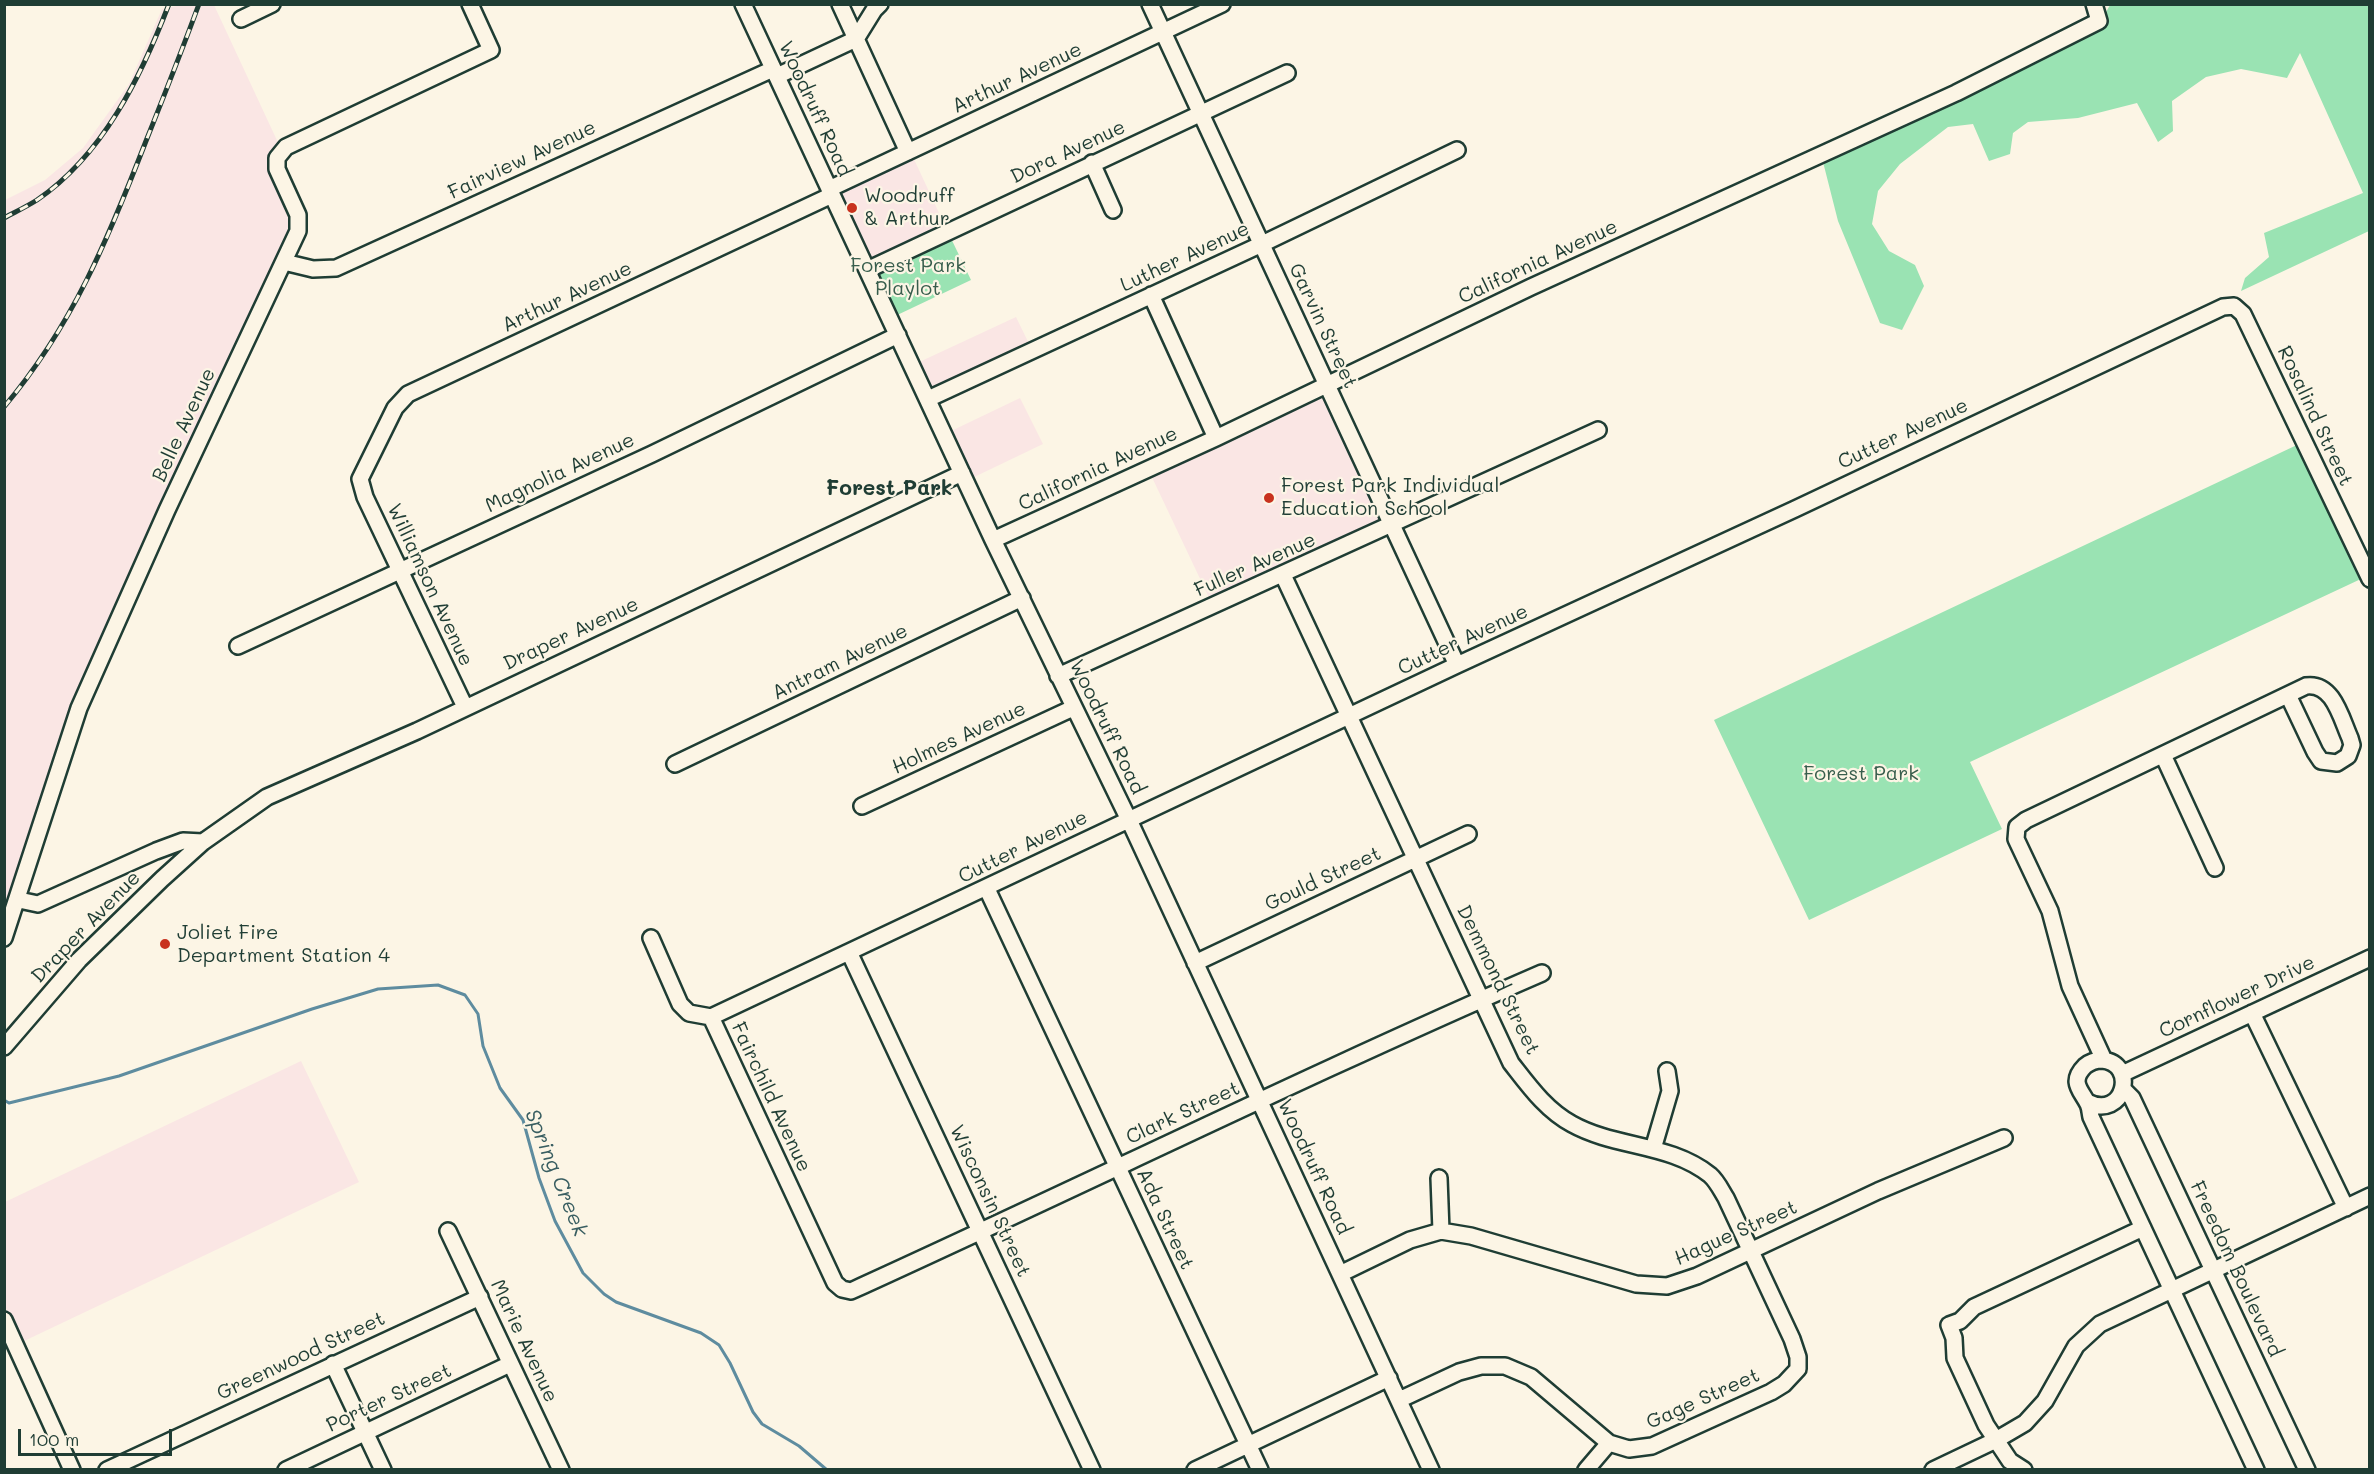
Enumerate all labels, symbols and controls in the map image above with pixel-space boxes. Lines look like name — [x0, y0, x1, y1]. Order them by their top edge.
street label: Woodruff Road — [773, 37, 857, 181]
street label: Arthur Avenue — [948, 37, 1086, 119]
street label: Fairview Avenue — [444, 115, 600, 205]
street label: Dora Avenue — [1007, 115, 1129, 189]
place label: Woodruff & Arthur — [864, 184, 954, 231]
marker: Woodruff & Arthur — [845, 201, 859, 215]
street label: California Avenue — [1455, 215, 1621, 309]
street label: Luther Avenue — [1117, 217, 1253, 297]
park label: Forest Park Playlot — [850, 254, 966, 301]
street label: Arthur Avenue — [498, 256, 636, 338]
street label: Garvin Street — [1284, 260, 1362, 392]
street label: Rosalind Street — [2272, 342, 2358, 490]
street label: Belle Avenue — [147, 364, 221, 486]
street label: Cutter Avenue — [1834, 393, 1972, 475]
street label: California Avenue — [1015, 422, 1181, 516]
street label: Magnolia Avenue — [481, 428, 639, 518]
place label: Forest Park Individual Education School — [1281, 474, 1500, 521]
district label: Forest Park — [826, 476, 952, 502]
marker: Forest Park Individual Education School — [1262, 491, 1276, 505]
street label: Williamson Avenue — [382, 500, 478, 670]
street label: Fuller Avenue — [1191, 528, 1319, 602]
street label: Draper Avenue — [499, 592, 643, 676]
street label: Cutter Avenue — [1394, 599, 1532, 681]
street label: Antram Avenue — [768, 619, 912, 705]
street label: Woodruff Road — [1064, 656, 1150, 798]
street label: Holmes Avenue — [888, 697, 1030, 779]
park label: Forest Park — [1803, 762, 1919, 786]
street label: Cutter Avenue — [954, 805, 1092, 889]
street label: Gould Street — [1261, 842, 1385, 916]
street label: Draper Avenue — [26, 866, 146, 988]
street label: Demmond Street — [1451, 901, 1545, 1059]
place label: Joliet Fire Department Station 4 — [177, 921, 390, 968]
marker: Joliet Fire Department Station 4 — [158, 937, 172, 951]
street label: Cornflower Drive — [2155, 950, 2319, 1044]
street label: Fairchild Avenue — [726, 1018, 816, 1176]
street label: Clark Street — [1122, 1076, 1244, 1150]
street label: Woodruff Road — [1272, 1095, 1356, 1239]
water label: Spring Creek — [519, 1106, 593, 1240]
street label: Wisconsin Street — [944, 1121, 1036, 1281]
street label: Ada Street — [1131, 1165, 1199, 1273]
street label: Freedom Boulevard — [2185, 1177, 2287, 1361]
street label: Hague Street — [1671, 1195, 1801, 1271]
street label: Marie Avenue — [485, 1276, 563, 1406]
street label: Greenwood Street — [213, 1307, 389, 1405]
street label: Porter Street — [323, 1359, 455, 1437]
street label: Gage Street — [1643, 1363, 1763, 1435]
scale bar — [21, 1417, 176, 1455]
text: 100 m — [29, 1427, 79, 1451]

